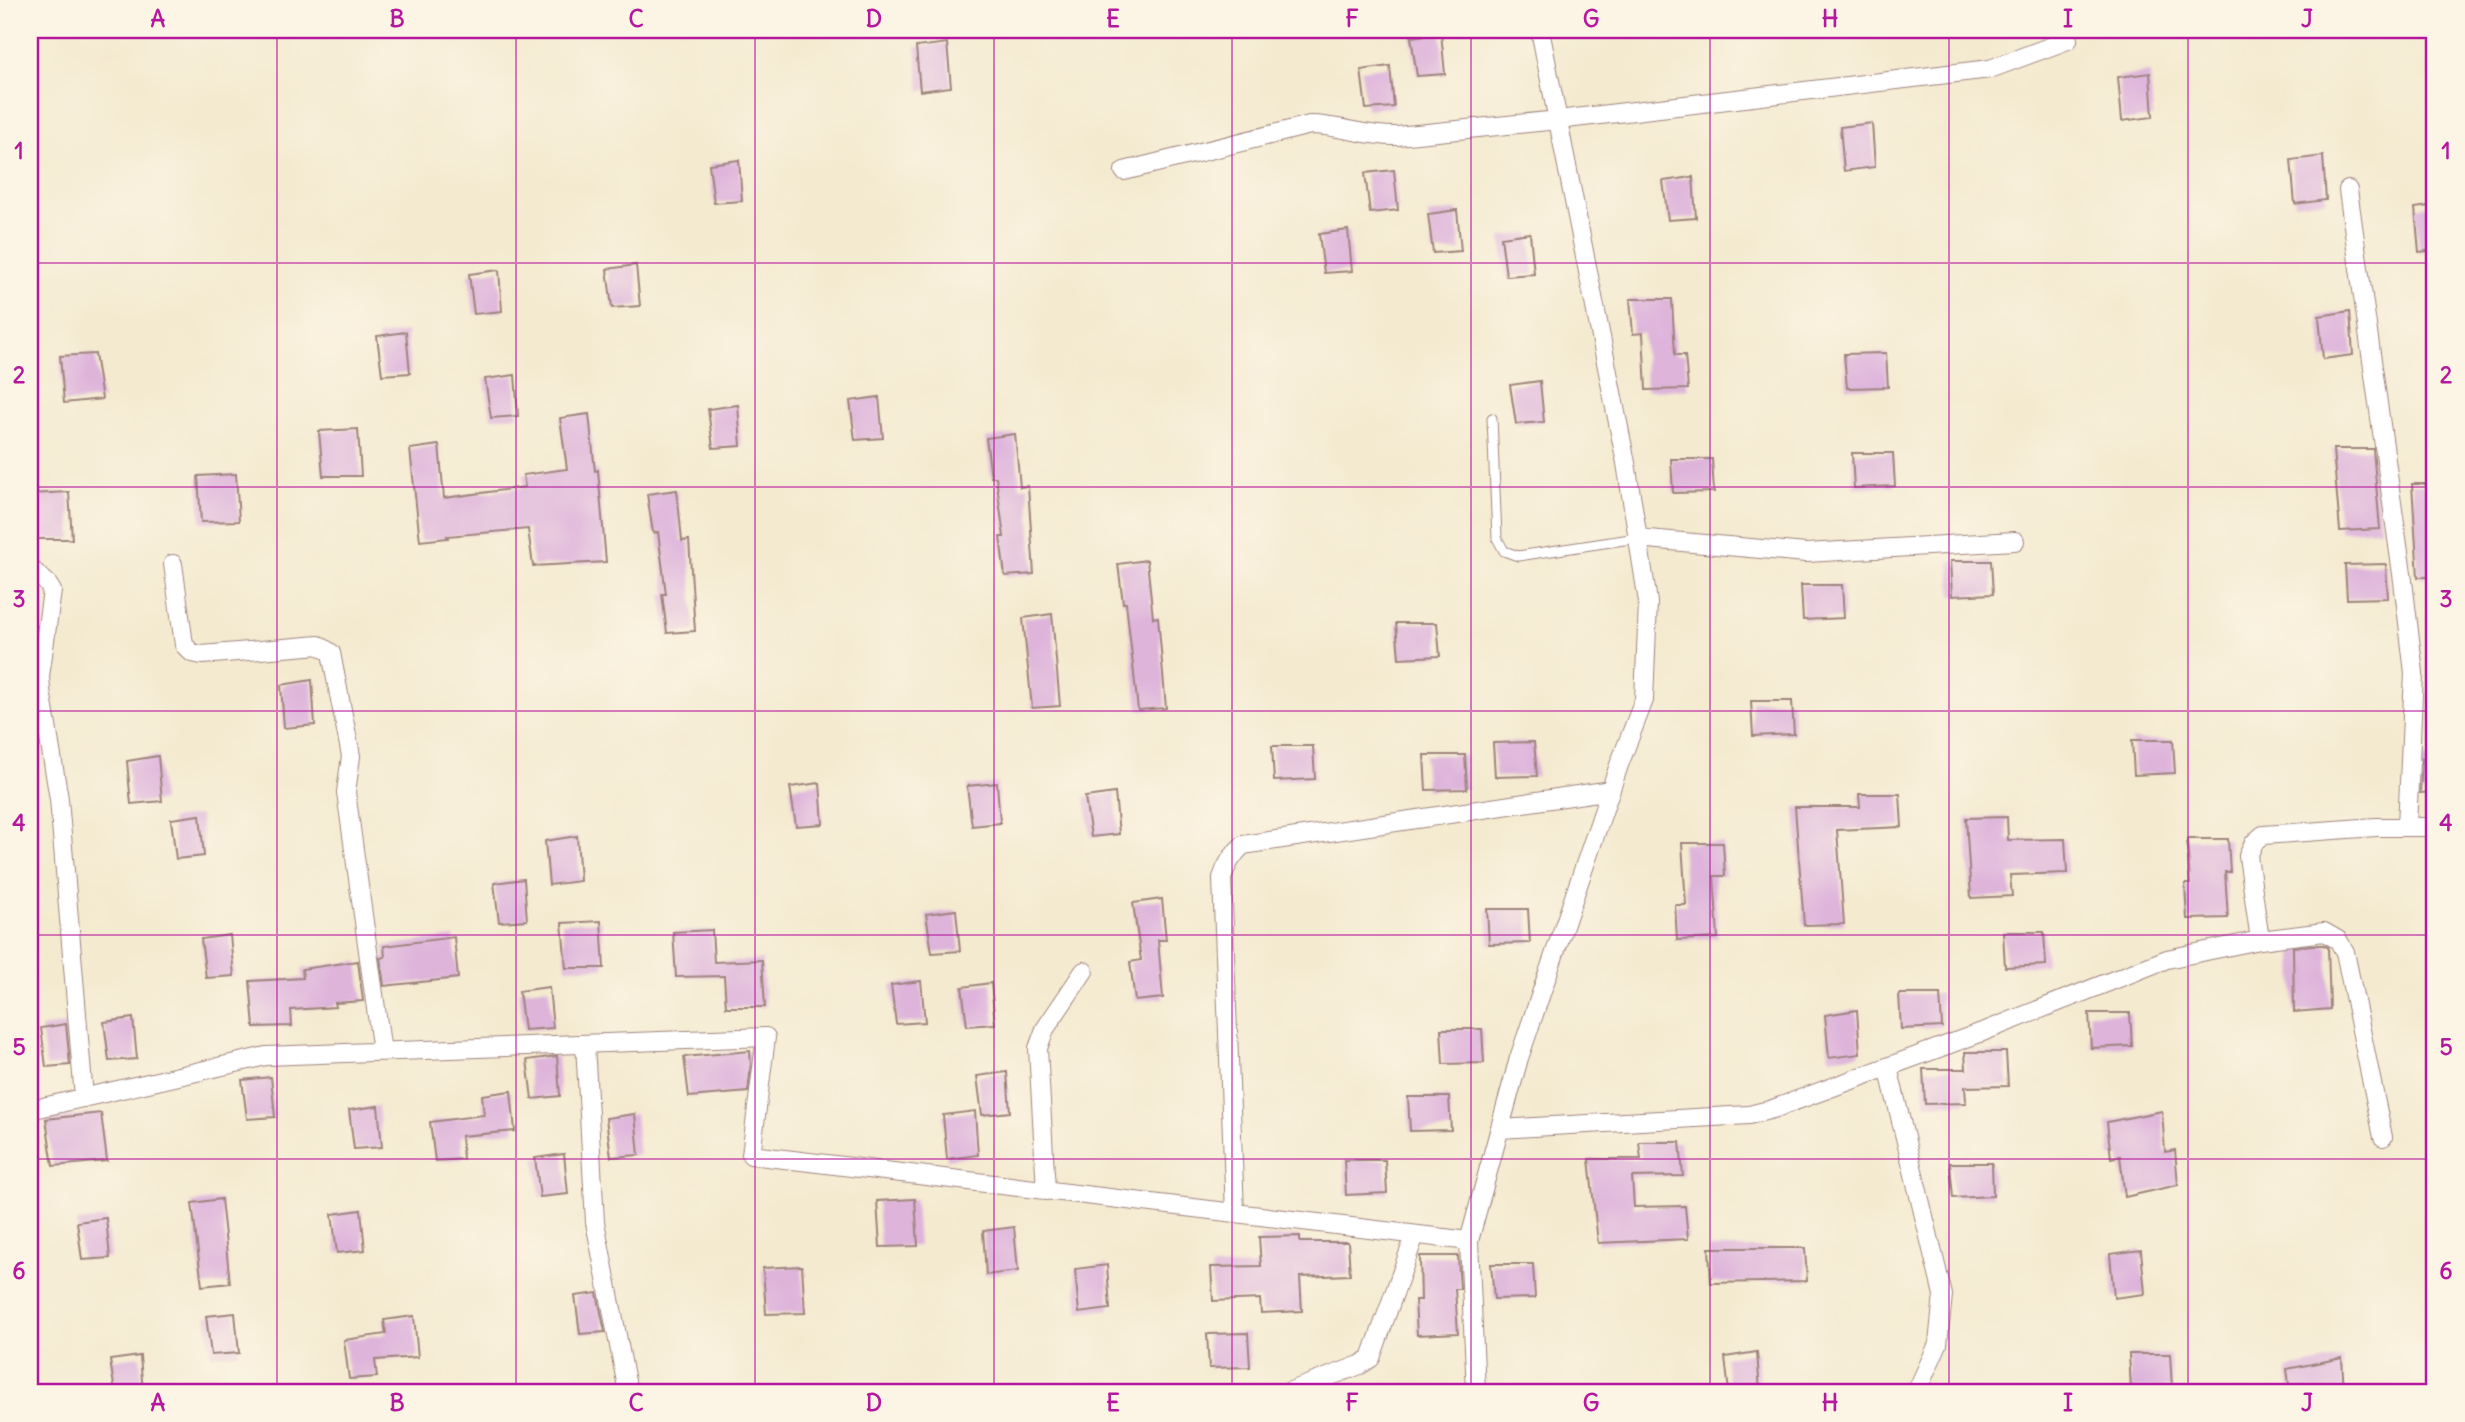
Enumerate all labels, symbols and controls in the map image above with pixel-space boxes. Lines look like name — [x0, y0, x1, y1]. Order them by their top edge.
text: A — [151, 4, 166, 33]
text: B — [389, 4, 405, 33]
text: C — [628, 4, 644, 33]
text: D — [866, 4, 882, 33]
text: E — [1106, 4, 1120, 33]
text: F — [1345, 4, 1359, 33]
text: G — [1583, 4, 1599, 33]
text: H — [1822, 4, 1838, 33]
text: I — [2063, 4, 2073, 33]
text: J — [2301, 4, 2313, 33]
text: 1 — [14, 136, 24, 165]
text: 1 — [2441, 136, 2451, 165]
text: 2 — [13, 360, 26, 389]
text: 2 — [2440, 360, 2453, 389]
text: 3 — [12, 584, 26, 613]
text: 3 — [2439, 584, 2453, 613]
text: 4 — [12, 808, 26, 837]
text: 4 — [2439, 808, 2453, 837]
text: 5 — [12, 1032, 26, 1061]
text: 5 — [2439, 1032, 2453, 1061]
text: 6 — [12, 1256, 26, 1285]
text: 6 — [2439, 1256, 2453, 1285]
text: A — [151, 1388, 166, 1417]
text: B — [389, 1388, 405, 1417]
text: C — [628, 1388, 644, 1417]
text: D — [866, 1388, 882, 1417]
text: E — [1106, 1388, 1120, 1417]
text: F — [1345, 1388, 1359, 1417]
text: G — [1583, 1388, 1599, 1417]
text: H — [1822, 1388, 1838, 1417]
text: I — [2063, 1388, 2073, 1417]
text: J — [2301, 1388, 2313, 1417]

